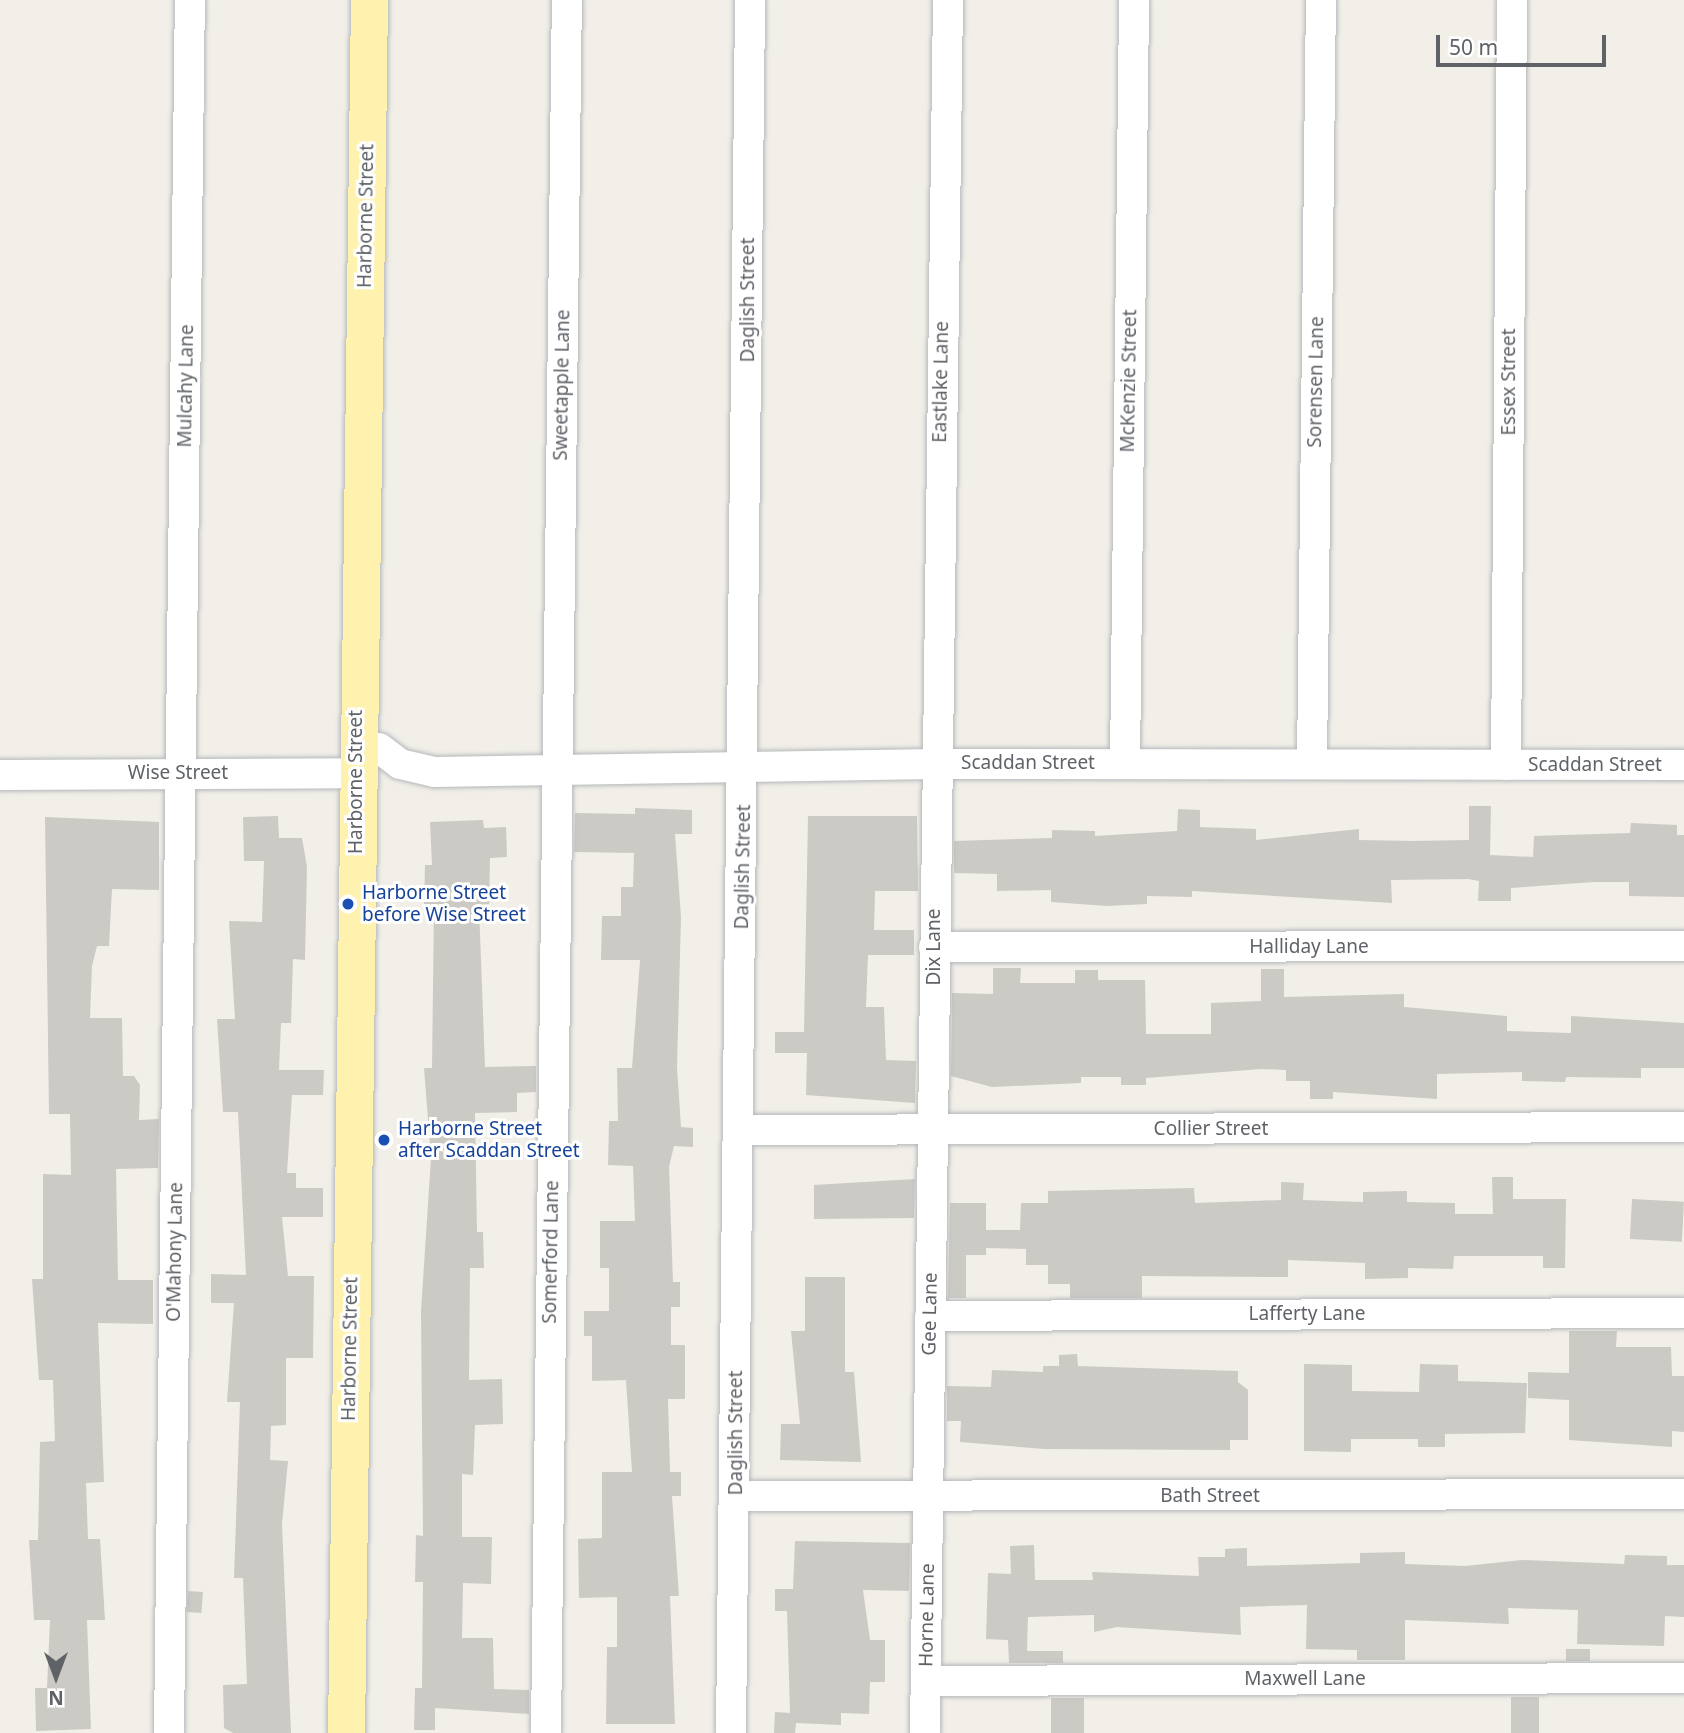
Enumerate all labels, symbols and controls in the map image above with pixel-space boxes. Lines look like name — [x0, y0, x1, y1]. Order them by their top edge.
scale bar — [1439, 21, 1609, 65]
text: 50 m — [1449, 33, 1498, 61]
street label: Harborne Street — [353, 144, 379, 288]
street label: Daglish Street — [737, 238, 759, 362]
street label: Sweetapple Lane — [549, 309, 575, 461]
street label: McKenzie Street — [1116, 309, 1142, 453]
street label: Sorensen Lane — [1303, 316, 1329, 448]
street label: Eastlake Lane — [929, 321, 953, 443]
street label: Mulcahy Lane — [174, 324, 198, 448]
street label: Essex Street — [1498, 328, 1520, 436]
street label: Harborne Street — [345, 710, 367, 854]
street label: Scaddan Street — [961, 752, 1095, 774]
street label: Scaddan Street — [1528, 754, 1662, 776]
street label: Wise Street — [128, 762, 228, 784]
street label: Daglish Street — [731, 804, 755, 930]
place label: Harborne Street before Wise Street — [362, 882, 526, 926]
marker: Harborne Street before Wise Street — [340, 896, 356, 912]
street label: Dix Lane — [923, 909, 945, 985]
street label: Halliday Lane — [1249, 936, 1369, 958]
place label: Harborne Street after Scaddan Street — [398, 1118, 580, 1162]
street label: Collier Street — [1154, 1118, 1268, 1140]
marker: Harborne Street after Scaddan Street — [376, 1132, 392, 1148]
street label: Somerford Lane — [538, 1180, 564, 1324]
street label: O'Mahony Lane — [162, 1182, 188, 1322]
street label: Gee Lane — [918, 1272, 942, 1356]
street label: Harborne Street — [337, 1277, 363, 1421]
street label: Lafferty Lane — [1249, 1303, 1365, 1325]
street label: Daglish Street — [725, 1371, 747, 1495]
street label: Bath Street — [1160, 1485, 1260, 1507]
street label: Horne Lane — [915, 1563, 939, 1667]
north arrow — [21, 1642, 91, 1712]
street label: Maxwell Lane — [1244, 1668, 1366, 1690]
text: N — [48, 1685, 64, 1711]

